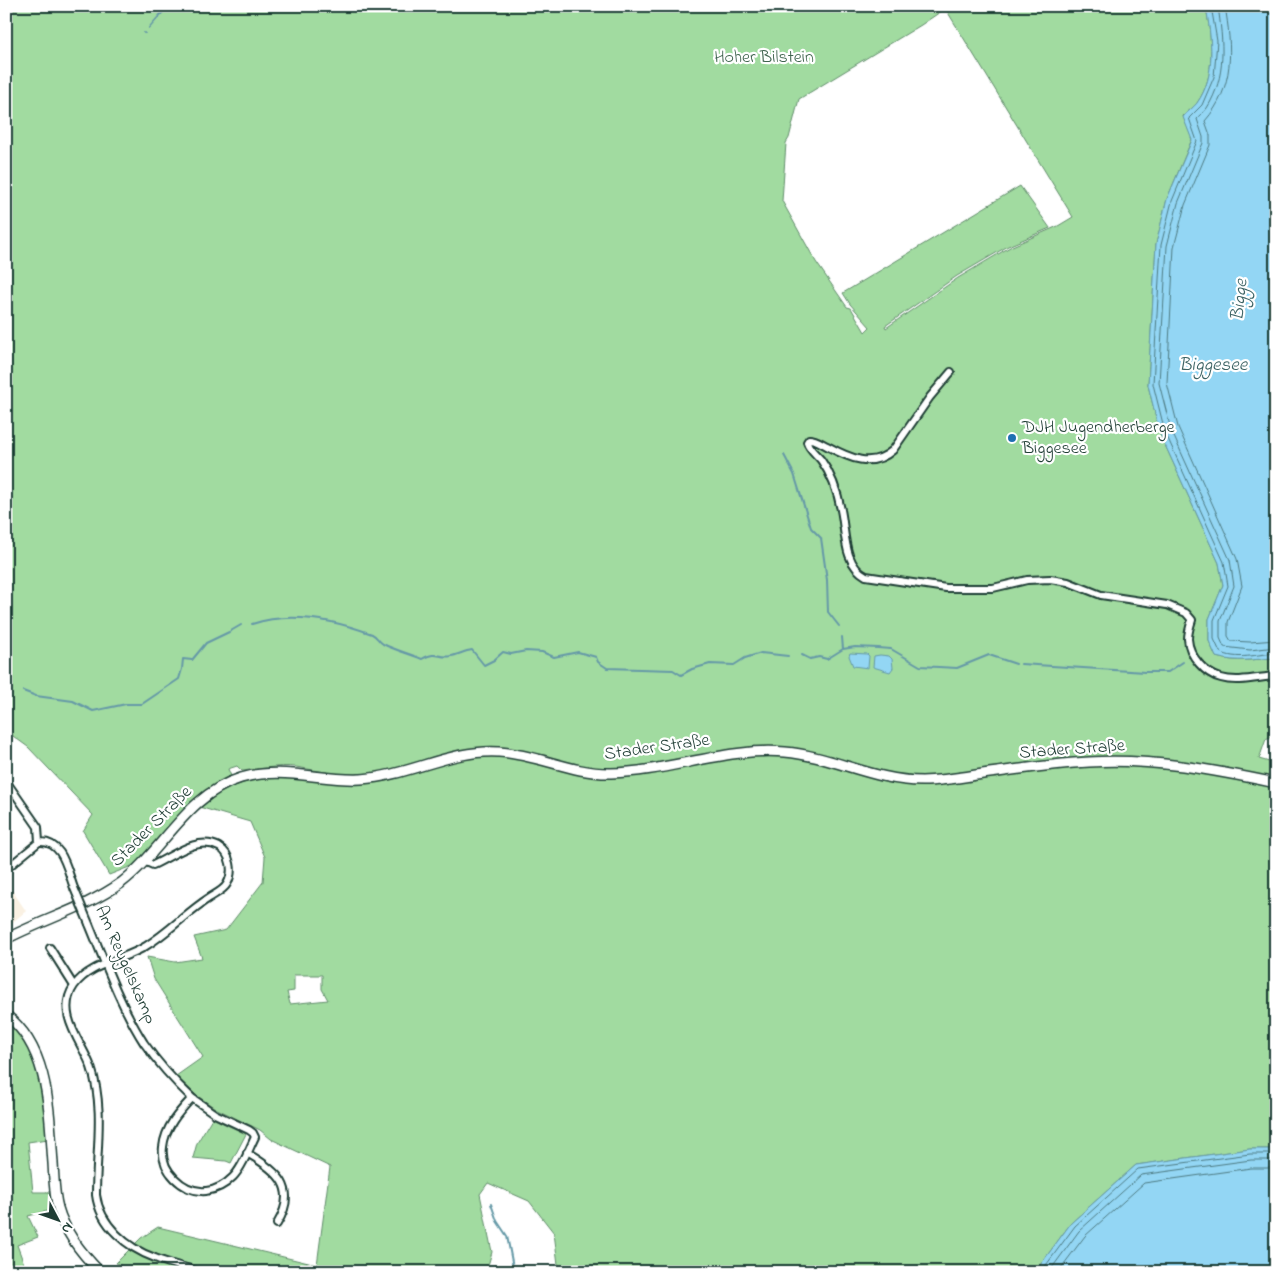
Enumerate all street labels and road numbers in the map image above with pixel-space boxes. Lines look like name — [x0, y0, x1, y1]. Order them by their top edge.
street label: Stader Straße — [603, 728, 712, 768]
street label: Stader Straße — [1018, 733, 1127, 767]
street label: Stader Straße — [105, 780, 199, 874]
street label: Am Reygelskamp — [86, 902, 163, 1029]

